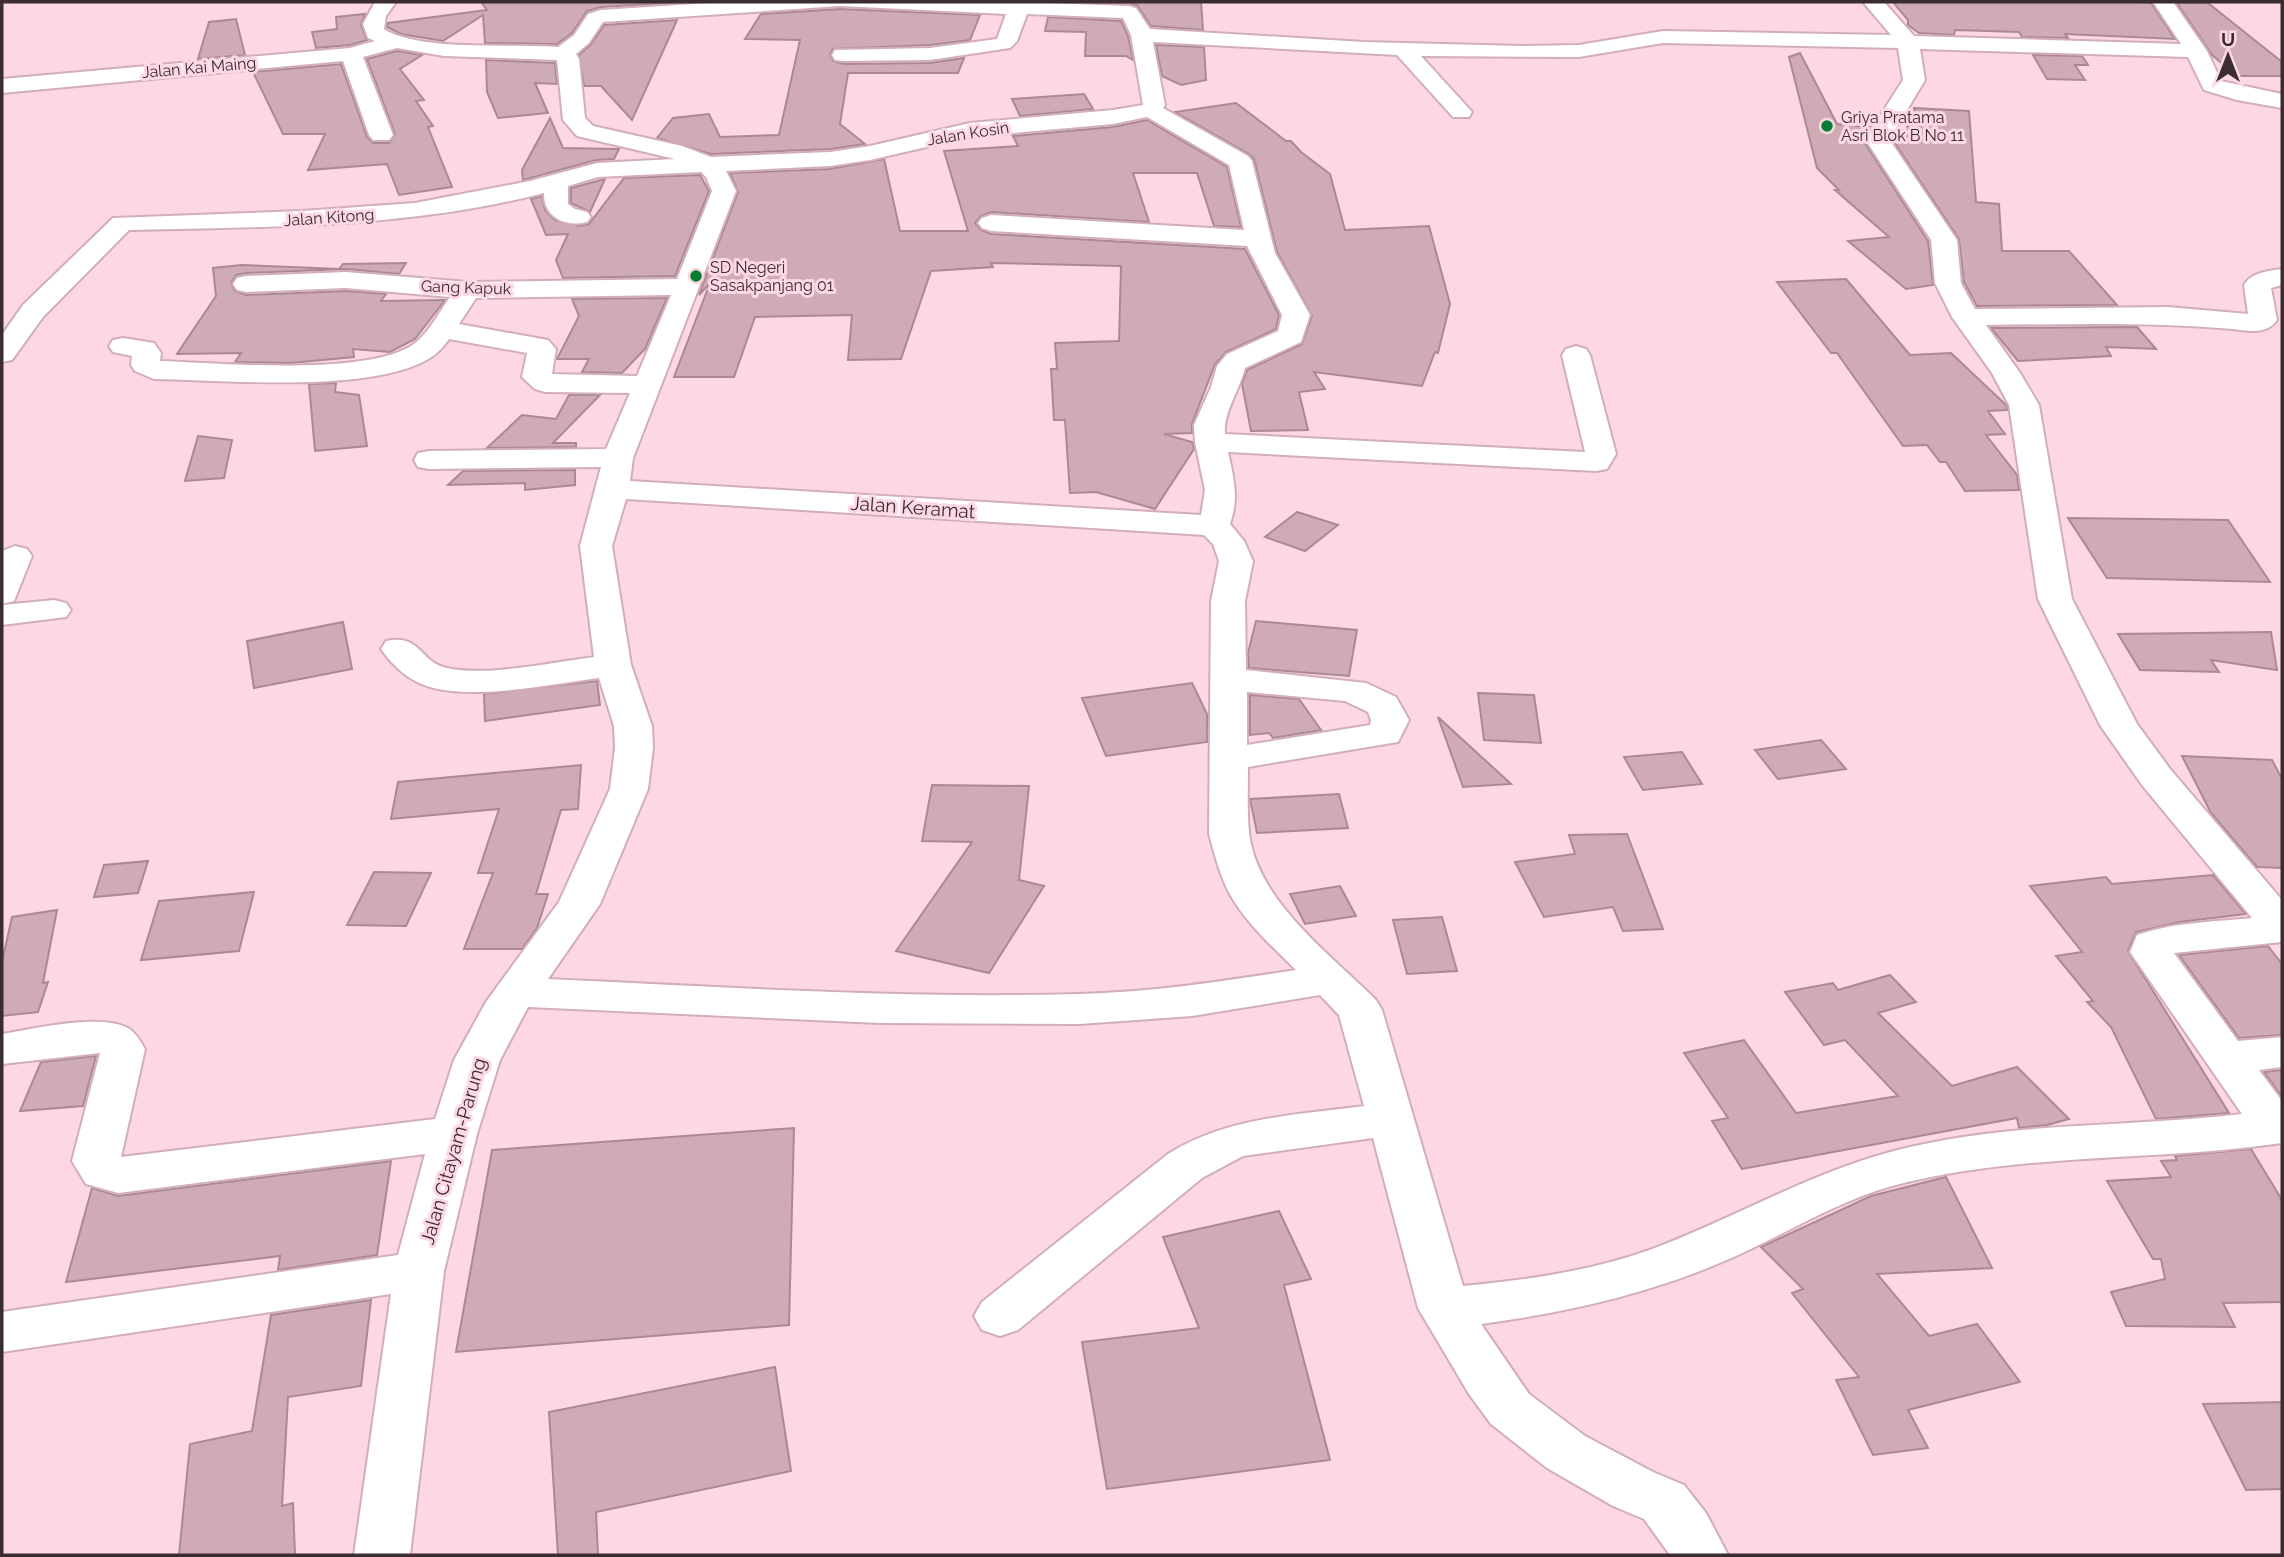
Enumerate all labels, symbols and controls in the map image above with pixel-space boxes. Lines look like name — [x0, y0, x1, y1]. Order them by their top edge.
north arrow — [2193, 21, 2263, 91]
text: U — [2221, 28, 2235, 50]
street label: Jalan Kai Maing — [141, 53, 257, 82]
place label: Griya Pratama Asri Blok B No 11 — [1841, 108, 1964, 145]
street label: Jalan Kosin — [926, 118, 1010, 149]
marker: Griya Pratama Asri Blok B No 11 — [1819, 118, 1835, 134]
street label: Jalan Kitong — [283, 205, 375, 230]
place label: SD Negeri Sasakpanjang 01 — [710, 258, 834, 295]
marker: SD Negeri Sasakpanjang 01 — [688, 268, 704, 284]
street label: Gang Kapuk — [421, 276, 512, 299]
street label: Jalan Keramat — [850, 492, 977, 522]
street label: Jalan Citayam-Parung — [416, 1055, 490, 1247]

